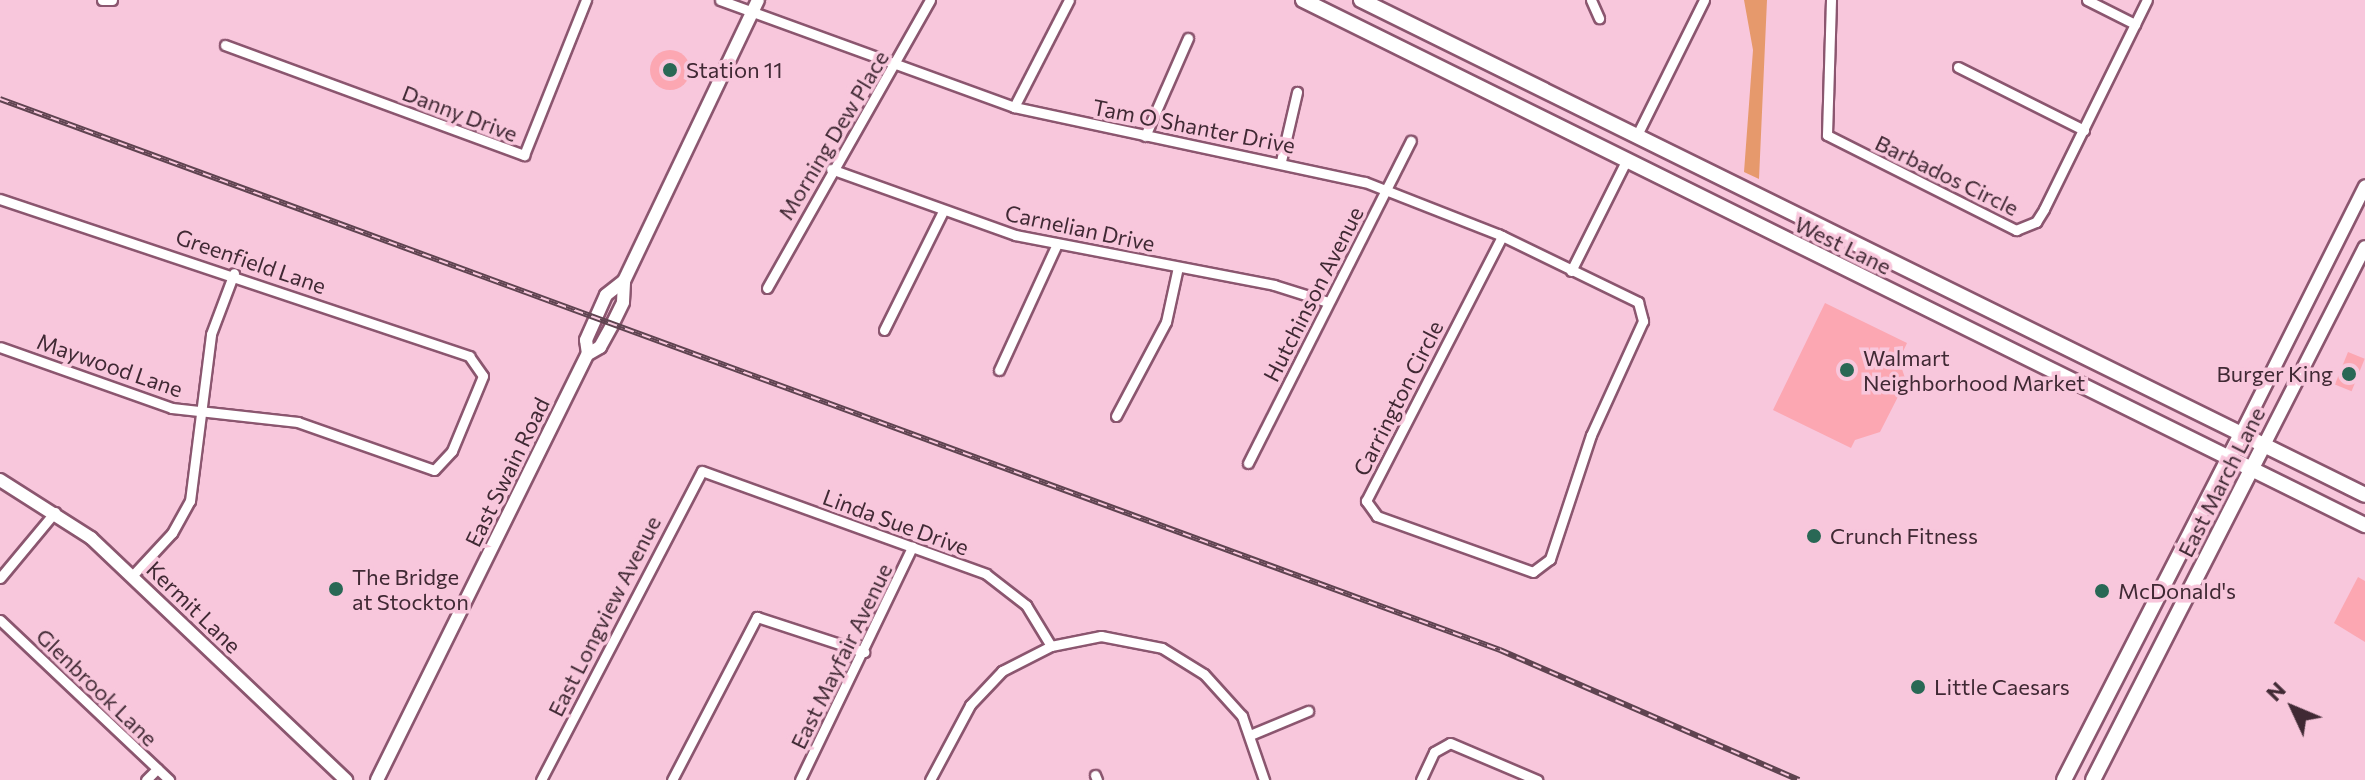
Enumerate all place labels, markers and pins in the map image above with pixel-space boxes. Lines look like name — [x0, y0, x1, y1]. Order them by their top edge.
place label: Station 11 — [686, 57, 783, 83]
marker: Station 11 — [661, 61, 679, 79]
place label: Walmart Neighborhood Market — [1863, 344, 2085, 396]
marker: Walmart Neighborhood Market — [1838, 361, 1856, 379]
place label: Burger King — [2216, 361, 2333, 387]
marker: Burger King — [2340, 365, 2358, 383]
place label: Crunch Fitness — [1830, 523, 1978, 549]
marker: Crunch Fitness — [1805, 527, 1823, 545]
place label: The Bridge at Stockton — [352, 563, 469, 614]
place label: McDonald's — [2118, 578, 2236, 604]
marker: The Bridge at Stockton — [327, 580, 345, 598]
marker: McDonald's — [2093, 582, 2111, 600]
place label: Little Caesars — [1934, 674, 2070, 700]
marker: Little Caesars — [1909, 678, 1927, 696]

